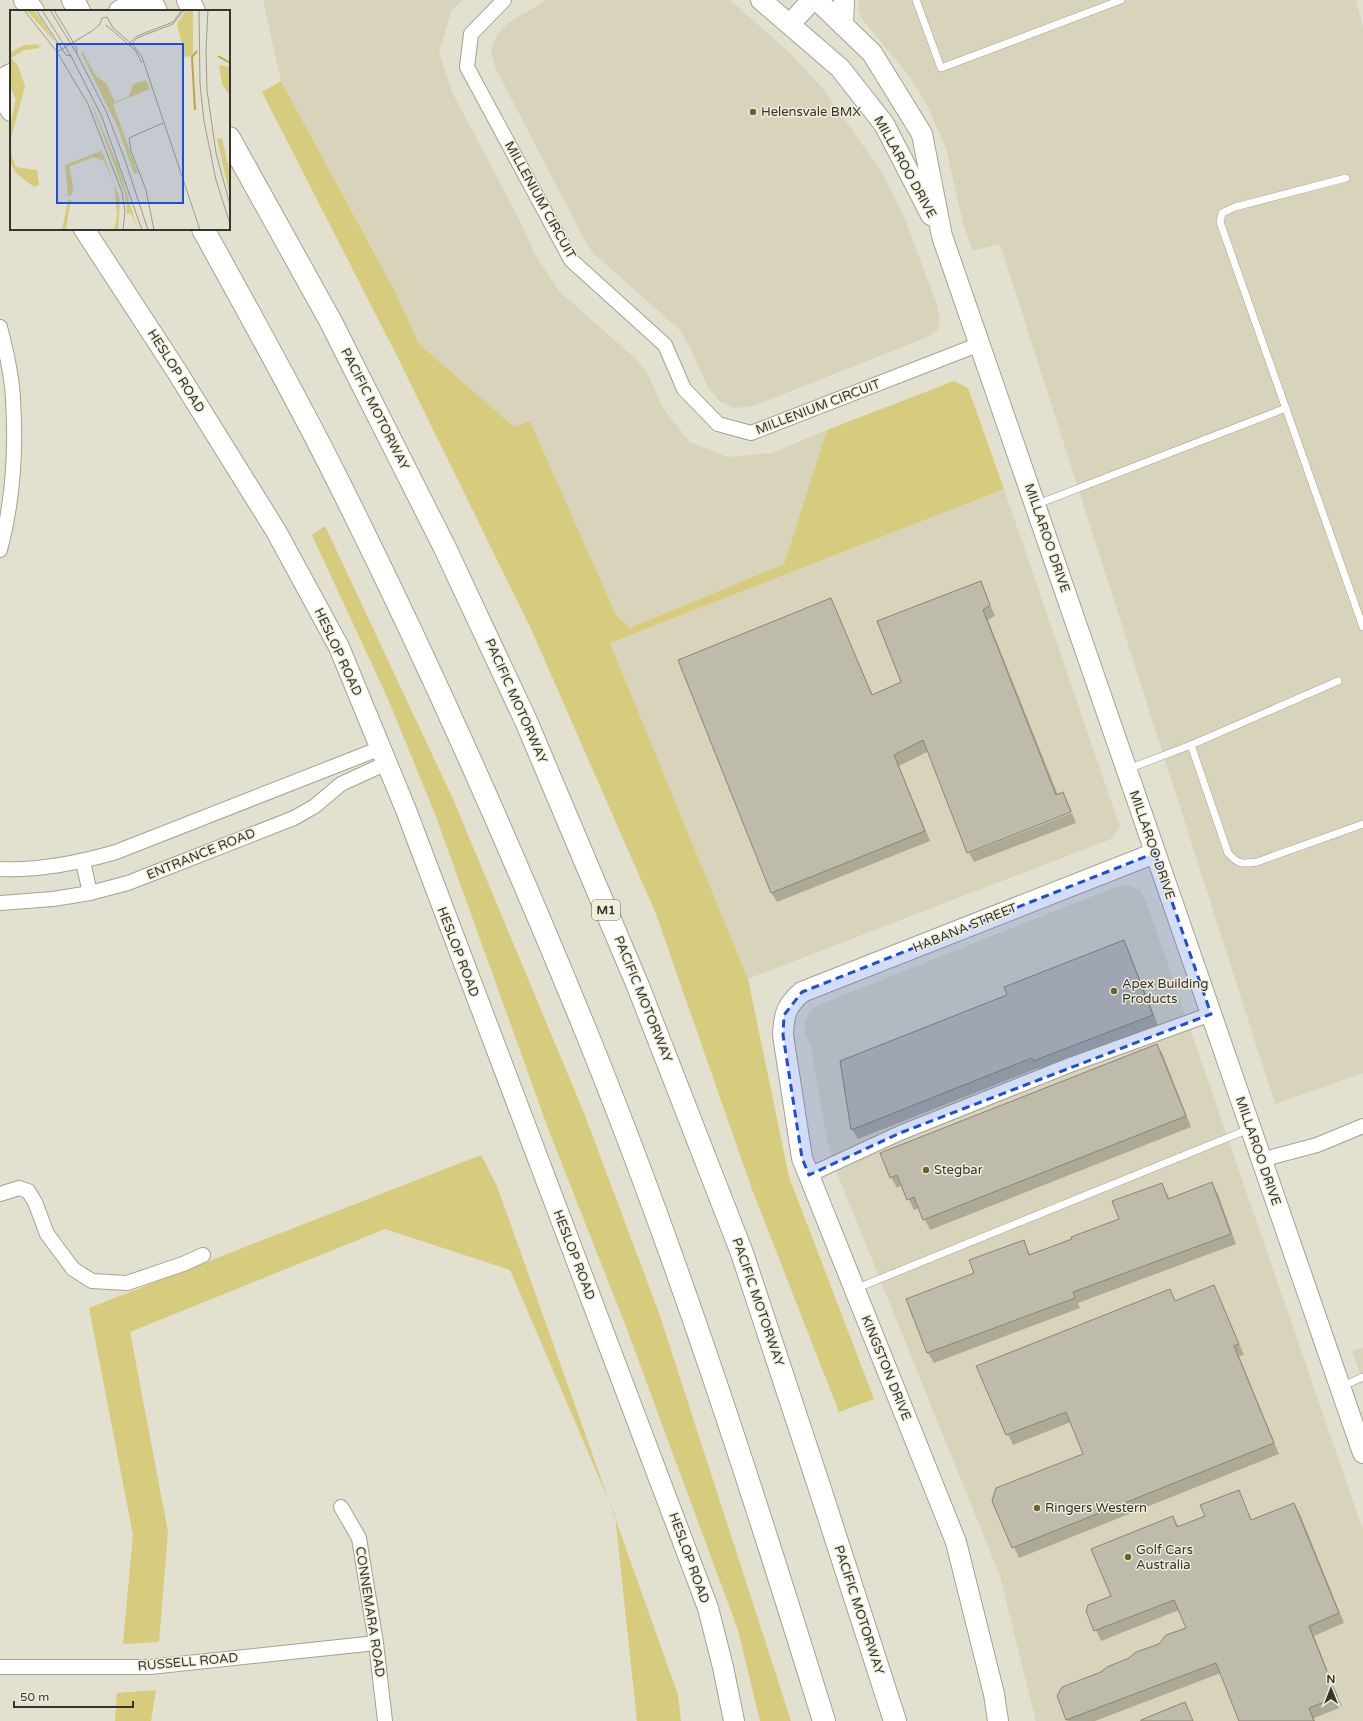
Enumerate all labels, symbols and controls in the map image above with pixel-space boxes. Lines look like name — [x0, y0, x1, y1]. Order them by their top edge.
inset map — [10, 10, 230, 230]
place label: Helensvale BMX — [761, 104, 861, 120]
marker: Helensvale BMX — [748, 107, 758, 117]
street label: MILLAROO DRIVE — [870, 113, 940, 221]
street label: MILLENIUM CIRCUIT — [501, 138, 579, 262]
street label: HESLOP ROAD — [144, 326, 208, 416]
street label: PACIFIC MOTORWAY — [337, 345, 413, 473]
street label: MILLENIUM CIRCUIT — [754, 376, 883, 438]
street label: MILLAROO DRIVE — [1021, 481, 1073, 595]
street label: HESLOP ROAD — [311, 605, 365, 699]
street label: PACIFIC MOTORWAY — [481, 636, 551, 766]
street label: MILLAROO DRIVE — [1126, 788, 1178, 902]
street label: ENTRANCE ROAD — [144, 825, 258, 883]
road number: M1 — [592, 900, 620, 920]
street label: HABANA STREET — [911, 900, 1020, 956]
street label: HESLOP ROAD — [433, 905, 483, 1000]
street label: PACIFIC MOTORWAY — [610, 933, 676, 1065]
place label: Apex Building Products — [1122, 976, 1208, 1007]
marker: Apex Building Products — [1109, 986, 1119, 996]
street label: MILLAROO DRIVE — [1232, 1094, 1284, 1208]
place label: Stegbar — [934, 1162, 983, 1178]
marker: Stegbar — [921, 1165, 931, 1175]
street label: HESLOP ROAD — [549, 1208, 599, 1303]
street label: PACIFIC MOTORWAY — [728, 1236, 788, 1368]
street label: KINGSTON DRIVE — [858, 1313, 914, 1423]
place label: Ringers Western — [1045, 1500, 1147, 1516]
marker: Ringers Western — [1032, 1503, 1042, 1513]
street label: HESLOP ROAD — [665, 1510, 713, 1606]
place label: Golf Cars Australia — [1136, 1542, 1193, 1573]
street label: PACIFIC MOTORWAY — [831, 1543, 887, 1677]
street label: CONNEMARA ROAD — [352, 1545, 388, 1679]
marker: Golf Cars Australia — [1123, 1552, 1133, 1562]
street label: RUSSELL ROAD — [137, 1650, 239, 1674]
north arrow — [1311, 1669, 1351, 1709]
text: N — [1327, 1673, 1335, 1686]
scale bar — [14, 1683, 133, 1709]
text: 50 m — [20, 1690, 49, 1704]

